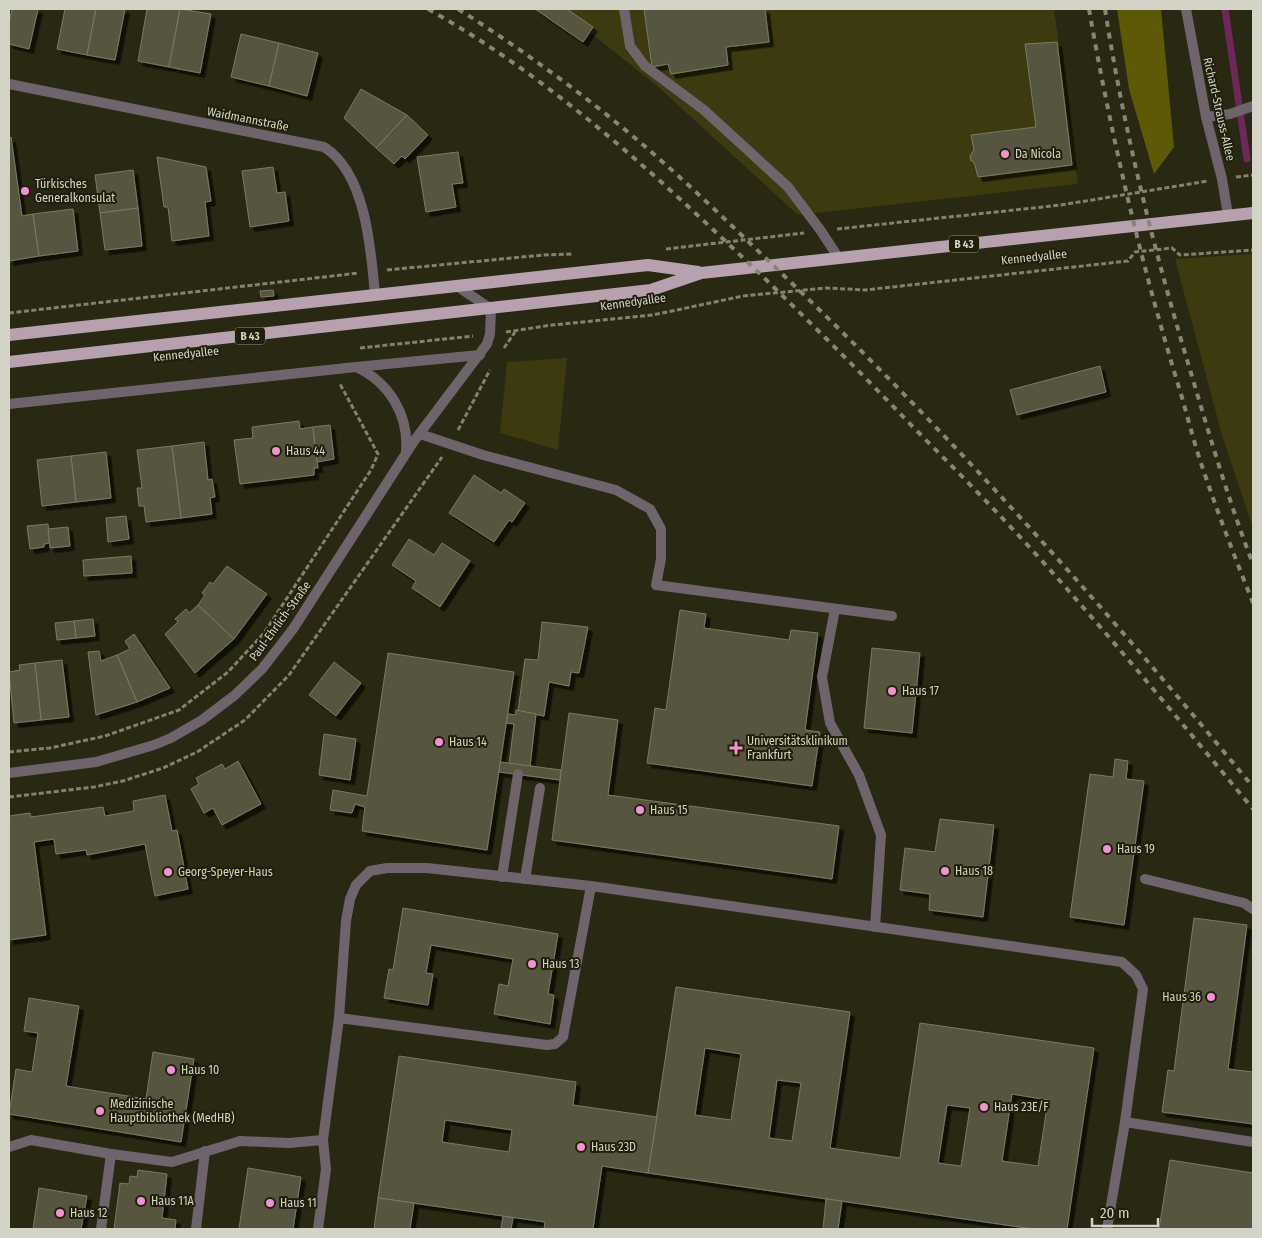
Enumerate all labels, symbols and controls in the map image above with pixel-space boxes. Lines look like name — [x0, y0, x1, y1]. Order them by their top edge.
street label: Richard-Strauss-Allee — [1200, 56, 1238, 162]
street label: Waidmannstraße — [206, 104, 290, 134]
place label: Da Nicola — [1015, 147, 1061, 161]
marker: Da Nicola — [999, 148, 1011, 160]
place label: Türkisches Generalkonsulat — [35, 177, 115, 205]
marker: Türkisches Generalkonsulat — [19, 185, 31, 197]
road number: B 43 — [949, 235, 979, 252]
street label: Kennedyallee — [1000, 247, 1068, 267]
street label: Kennedyallee — [599, 290, 667, 314]
road number: B 43 — [235, 328, 265, 344]
street label: Kennedyallee — [152, 344, 220, 364]
place label: Haus 44 — [286, 444, 325, 458]
marker: Haus 44 — [270, 445, 282, 457]
street label: Paul-Ehrlich-Straße — [246, 578, 314, 664]
place label: Haus 17 — [902, 684, 939, 698]
marker: Haus 17 — [886, 685, 898, 697]
place label: Universitätsklinikum Frankfurt — [747, 734, 848, 762]
place label: Haus 14 — [449, 735, 487, 749]
marker: Haus 14 — [433, 736, 445, 748]
marker: Universitätsklinikum Frankfurt — [729, 741, 743, 755]
place label: Haus 15 — [650, 803, 688, 817]
marker: Haus 15 — [634, 804, 646, 816]
place label: Haus 19 — [1117, 842, 1155, 856]
marker: Haus 19 — [1101, 843, 1113, 855]
place label: Haus 18 — [955, 864, 993, 878]
place label: Georg-Speyer-Haus — [178, 865, 273, 879]
marker: Haus 18 — [939, 865, 951, 877]
marker: Georg-Speyer-Haus — [162, 866, 174, 878]
place label: Haus 13 — [542, 957, 579, 971]
marker: Haus 13 — [526, 958, 538, 970]
place label: Haus 36 — [1162, 990, 1201, 1004]
marker: Haus 36 — [1205, 991, 1217, 1003]
place label: Haus 10 — [181, 1063, 219, 1077]
marker: Haus 10 — [165, 1064, 177, 1076]
place label: Medizinische Hauptbibliothek (MedHB) — [110, 1097, 235, 1125]
place label: Haus 23E/F — [994, 1100, 1049, 1114]
marker: Haus 23E/F — [978, 1101, 990, 1113]
marker: Medizinische Hauptbibliothek (MedHB) — [94, 1105, 106, 1117]
place label: Haus 23D — [591, 1140, 636, 1154]
marker: Haus 23D — [575, 1141, 587, 1153]
place label: Haus 11A — [151, 1194, 195, 1208]
marker: Haus 11A — [135, 1195, 147, 1207]
place label: Haus 11 — [280, 1196, 317, 1210]
scale bar — [1092, 1196, 1158, 1228]
marker: Haus 11 — [264, 1197, 276, 1209]
text: 20 m — [1100, 1204, 1130, 1222]
place label: Haus 12 — [70, 1206, 107, 1220]
marker: Haus 12 — [54, 1207, 66, 1219]

